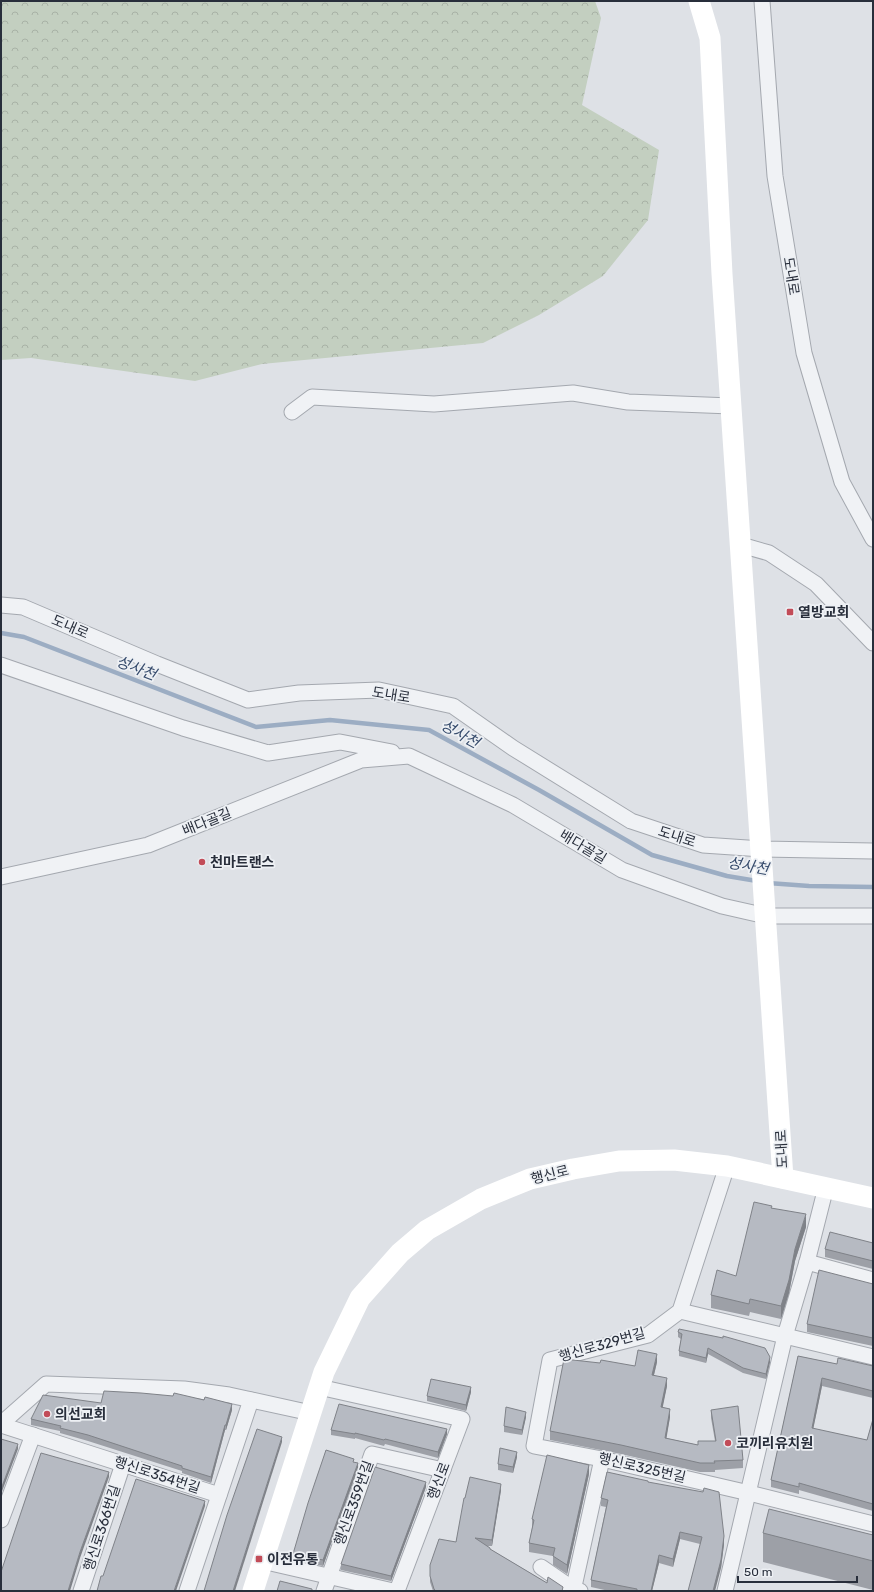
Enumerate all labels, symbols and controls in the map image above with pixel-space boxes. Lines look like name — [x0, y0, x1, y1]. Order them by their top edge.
street label: 도내로 — [780, 256, 802, 297]
place label: 열방교회 — [798, 604, 850, 621]
marker: 열방교회 — [785, 607, 795, 617]
street label: 도내로 — [49, 612, 91, 642]
water label: 성사천 — [113, 652, 161, 685]
street label: 도내로 — [371, 684, 412, 706]
water label: 성사천 — [438, 716, 484, 753]
street label: 배다골길 — [180, 804, 234, 840]
street label: 도내로 — [656, 823, 698, 851]
street label: 배다골길 — [557, 826, 609, 868]
place label: 천마트랜스 — [210, 854, 275, 871]
water label: 성사천 — [726, 854, 772, 879]
marker: 천마트랜스 — [197, 857, 207, 867]
street label: 도내로 — [772, 1129, 791, 1169]
street label: 행신로 — [529, 1162, 571, 1188]
street label: 행신로329번길 — [557, 1325, 647, 1365]
place label: 의선교회 — [55, 1406, 107, 1423]
marker: 의선교회 — [42, 1409, 52, 1419]
place label: 코끼리유치원 — [736, 1435, 813, 1452]
marker: 코끼리유치원 — [723, 1438, 733, 1448]
street label: 행신로325번길 — [597, 1450, 687, 1486]
street label: 행신로354번길 — [112, 1453, 202, 1497]
street label: 행신로359번길 — [331, 1458, 377, 1548]
street label: 행신로 — [424, 1460, 454, 1502]
street label: 행신로366번길 — [80, 1483, 124, 1573]
place label: 이전유통 — [267, 1551, 319, 1568]
marker: 이전유통 — [254, 1554, 264, 1564]
scale bar — [738, 1558, 857, 1584]
text: 50 m — [744, 1565, 772, 1579]

